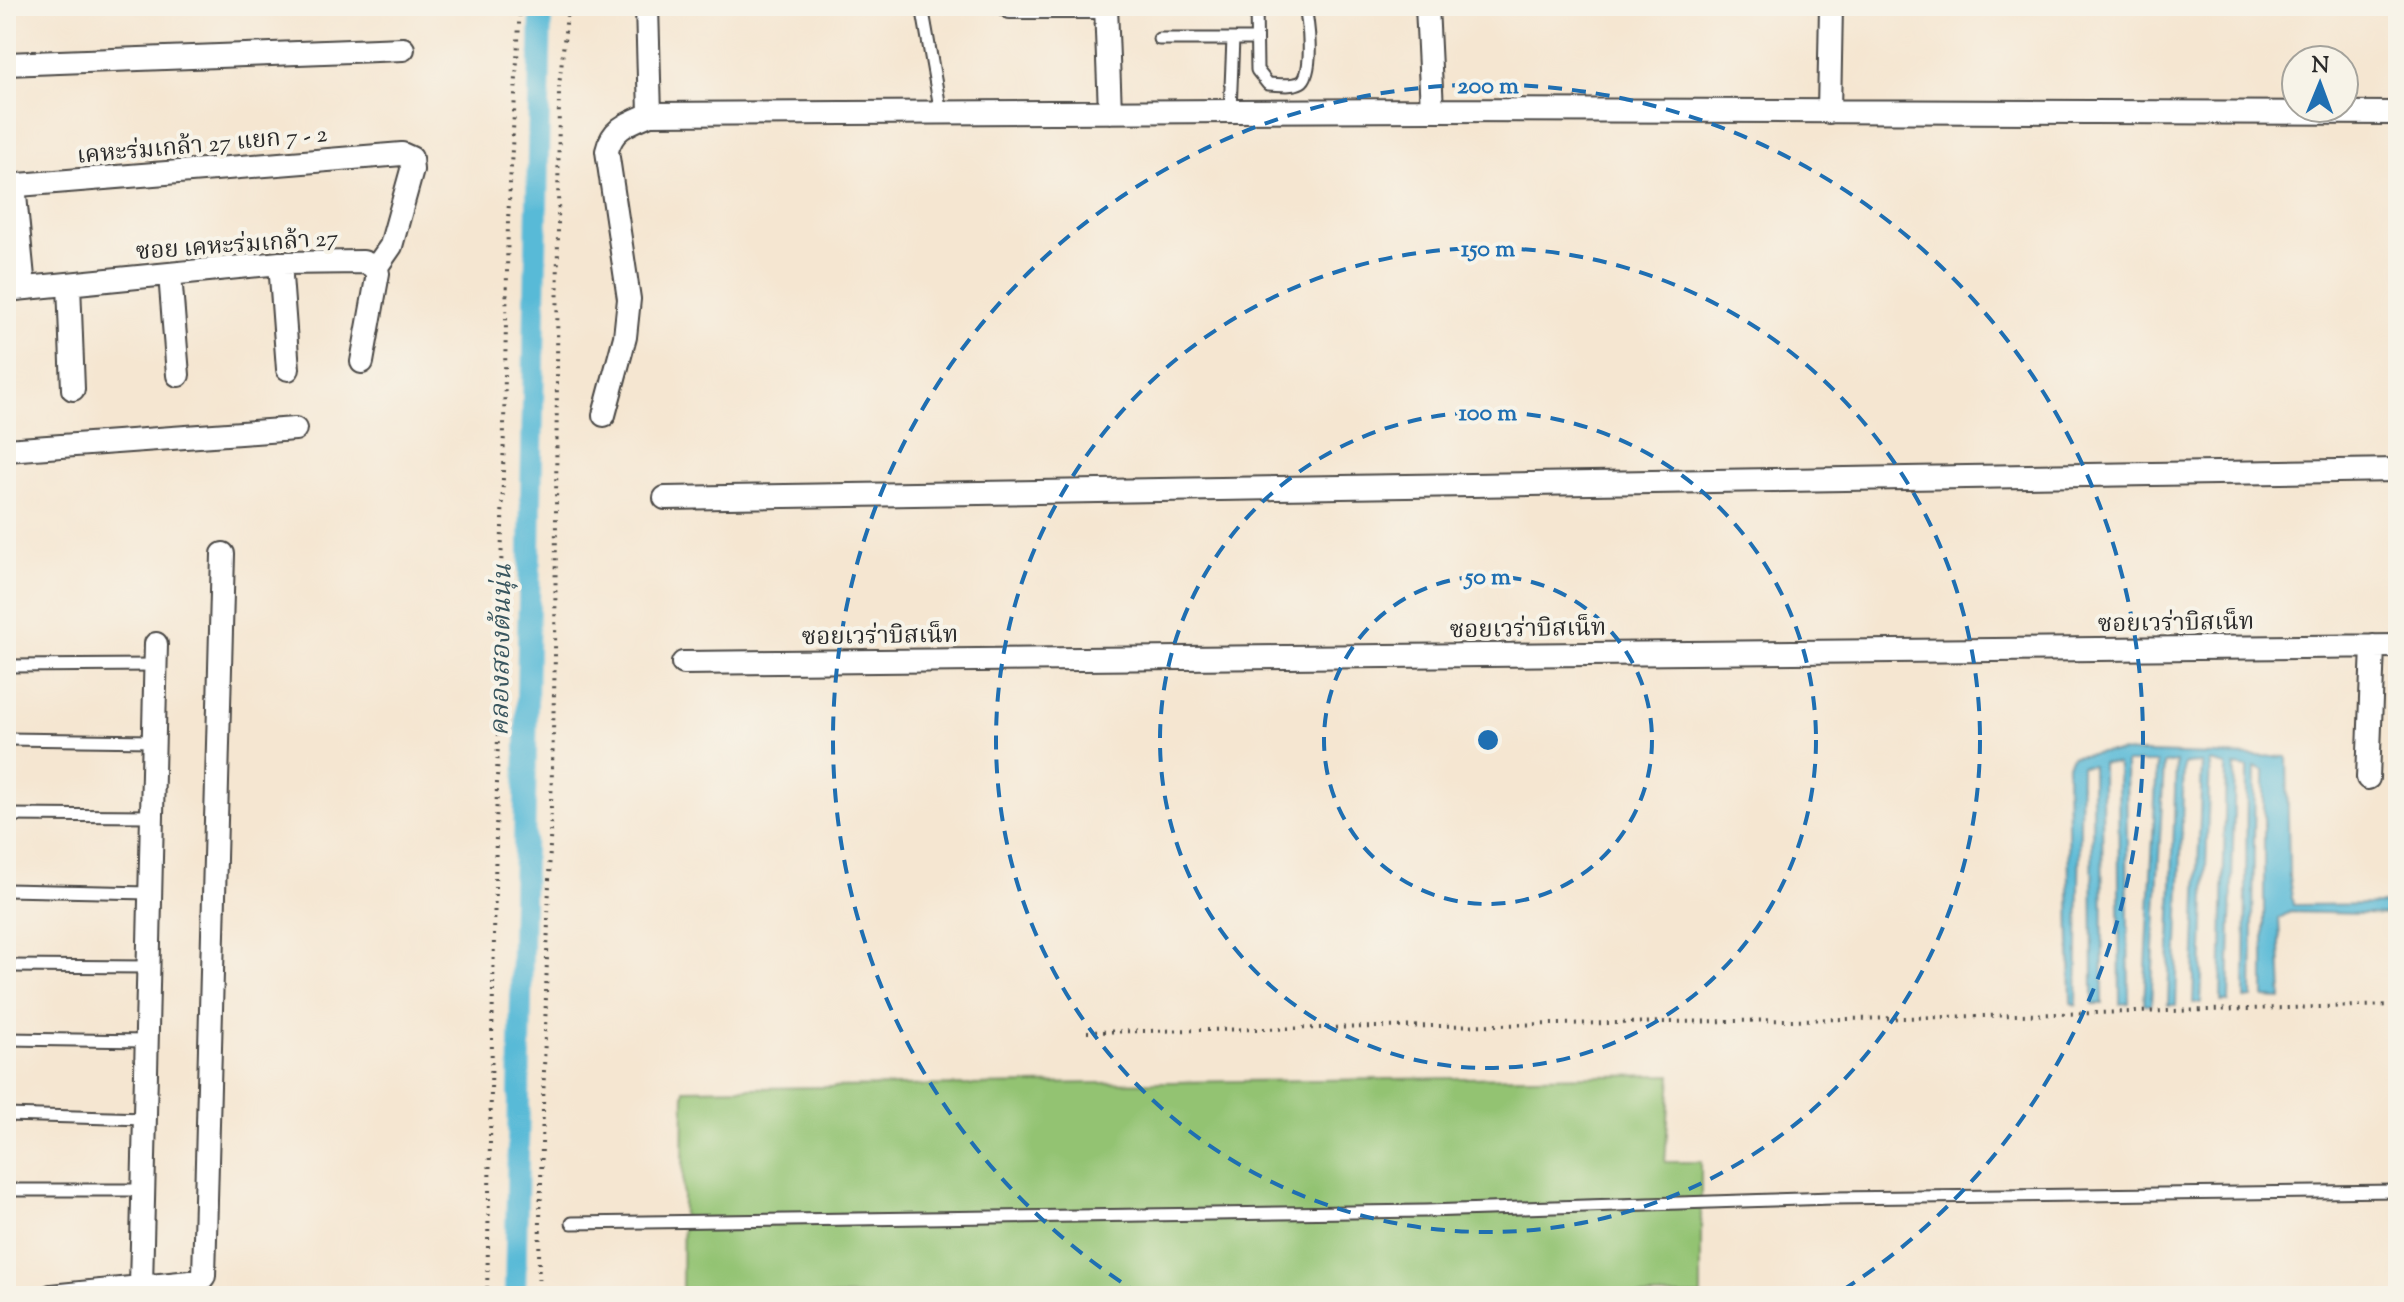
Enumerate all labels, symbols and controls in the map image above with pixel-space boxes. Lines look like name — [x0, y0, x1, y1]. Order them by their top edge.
north arrow — [2280, 44, 2360, 124]
text: N — [2311, 51, 2330, 83]
text: 200 m — [1457, 70, 1519, 104]
street label: เคหะร่มเกล้า 27 แยก 7 - 2 — [75, 118, 329, 174]
street label: ซอย เคหะร่มเกล้า 27 — [135, 222, 340, 270]
text: 150 m — [1461, 233, 1515, 267]
text: 100 m — [1459, 397, 1517, 431]
text: 50 m — [1463, 561, 1511, 595]
water label: คลองสองต้นนุ่น — [482, 563, 523, 737]
street label: ซอยเวร่าบิสเน็ท — [2097, 606, 2255, 642]
street label: ซอยเวร่าบิสเน็ท — [1449, 612, 1607, 648]
street label: ซอยเวร่าบิสเน็ท — [801, 619, 959, 655]
centre of rings — [1474, 726, 1502, 754]

